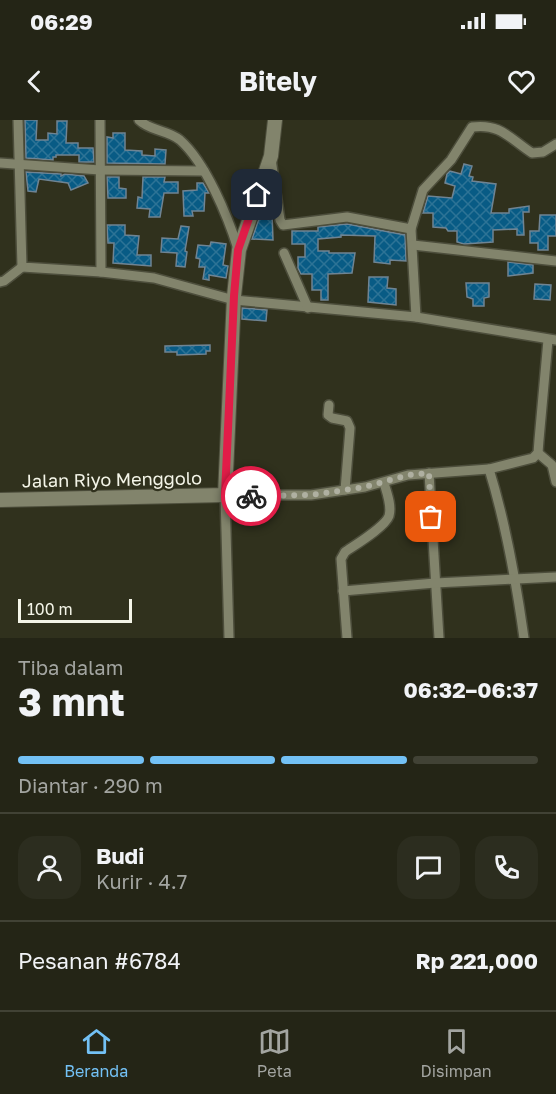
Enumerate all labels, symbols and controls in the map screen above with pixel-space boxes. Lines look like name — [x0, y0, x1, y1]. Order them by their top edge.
text: 06:29 — [30, 8, 93, 35]
icon: back — [18, 65, 51, 98]
text: Bitely — [239, 65, 317, 97]
icon: heart — [505, 65, 538, 98]
pin — [231, 169, 282, 220]
icon: home — [240, 178, 273, 211]
street label: Jalan Riyo Menggolo — [22, 466, 202, 492]
courier — [221, 466, 281, 526]
icon: bike — [235, 480, 268, 513]
pin — [405, 491, 456, 542]
icon: bag — [414, 500, 447, 533]
scale bar — [18, 596, 132, 624]
text: 100 m — [27, 599, 73, 619]
text: Tiba dalam — [18, 655, 123, 679]
text: 06:32–06:37 — [403, 676, 538, 703]
text: 3 mnt — [18, 678, 125, 725]
text: Diantar · 290 m — [18, 773, 163, 797]
button: person — [18, 836, 81, 899]
button: chat — [397, 836, 460, 899]
button: phone — [475, 836, 538, 899]
text: Budi — [96, 842, 144, 869]
text: Kurir · 4.7 — [96, 869, 187, 893]
text: Pesanan #6784 — [18, 947, 181, 974]
text: Rp 221,000 — [416, 947, 538, 974]
tab: Beranda — [64, 1025, 128, 1081]
tab: Peta — [257, 1025, 292, 1081]
tab: Disimpan — [421, 1025, 492, 1081]

